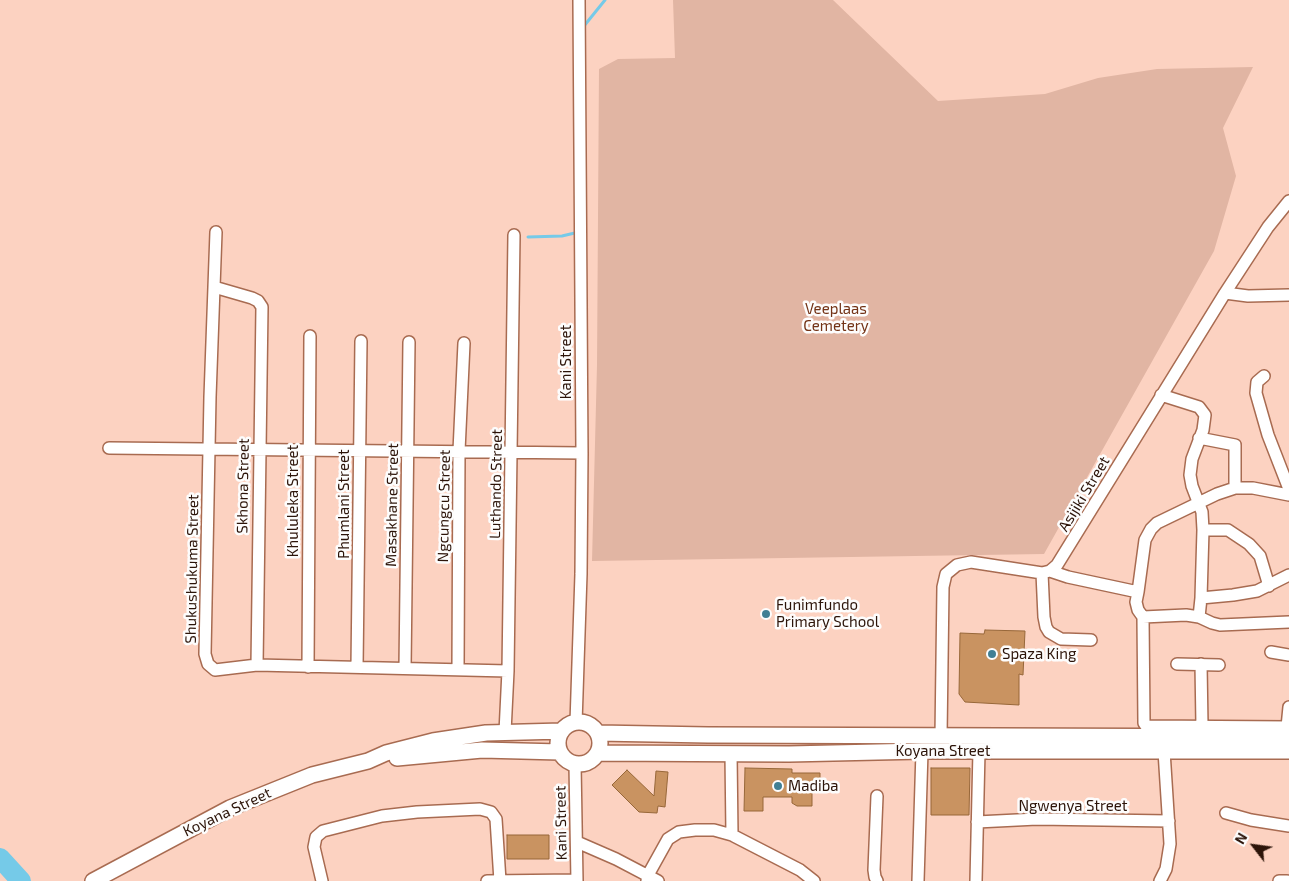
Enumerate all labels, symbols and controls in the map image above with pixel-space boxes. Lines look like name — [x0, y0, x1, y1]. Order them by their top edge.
park label: Veeplaas Cemetery — [803, 300, 869, 335]
street label: Kani Street — [557, 325, 575, 399]
street label: Luthando Street — [486, 429, 506, 539]
street label: Skhona Street — [233, 438, 253, 534]
street label: Masakhane Street — [382, 443, 402, 567]
street label: Khululeka Street — [284, 445, 302, 557]
street label: Phumlani Street — [335, 449, 353, 559]
street label: Ngcungcu Street — [434, 449, 454, 563]
street label: Asijiki Street — [1055, 453, 1113, 535]
street label: Shukushukuma Street — [182, 494, 202, 644]
place label: Funimfundo Primary School — [776, 596, 879, 631]
marker: Funimfundo Primary School — [760, 608, 772, 620]
place label: Spaza King — [1002, 645, 1076, 663]
marker: Spaza King — [986, 648, 998, 660]
street label: Koyana Street — [895, 742, 991, 760]
place label: Madiba — [788, 777, 838, 795]
marker: Madiba — [772, 780, 784, 792]
street label: Koyana Street — [180, 784, 274, 840]
street label: Kani Street — [551, 786, 571, 860]
street label: Ngwenya Street — [1018, 797, 1128, 815]
north arrow — [1229, 821, 1279, 871]
text: N — [1231, 830, 1250, 847]

